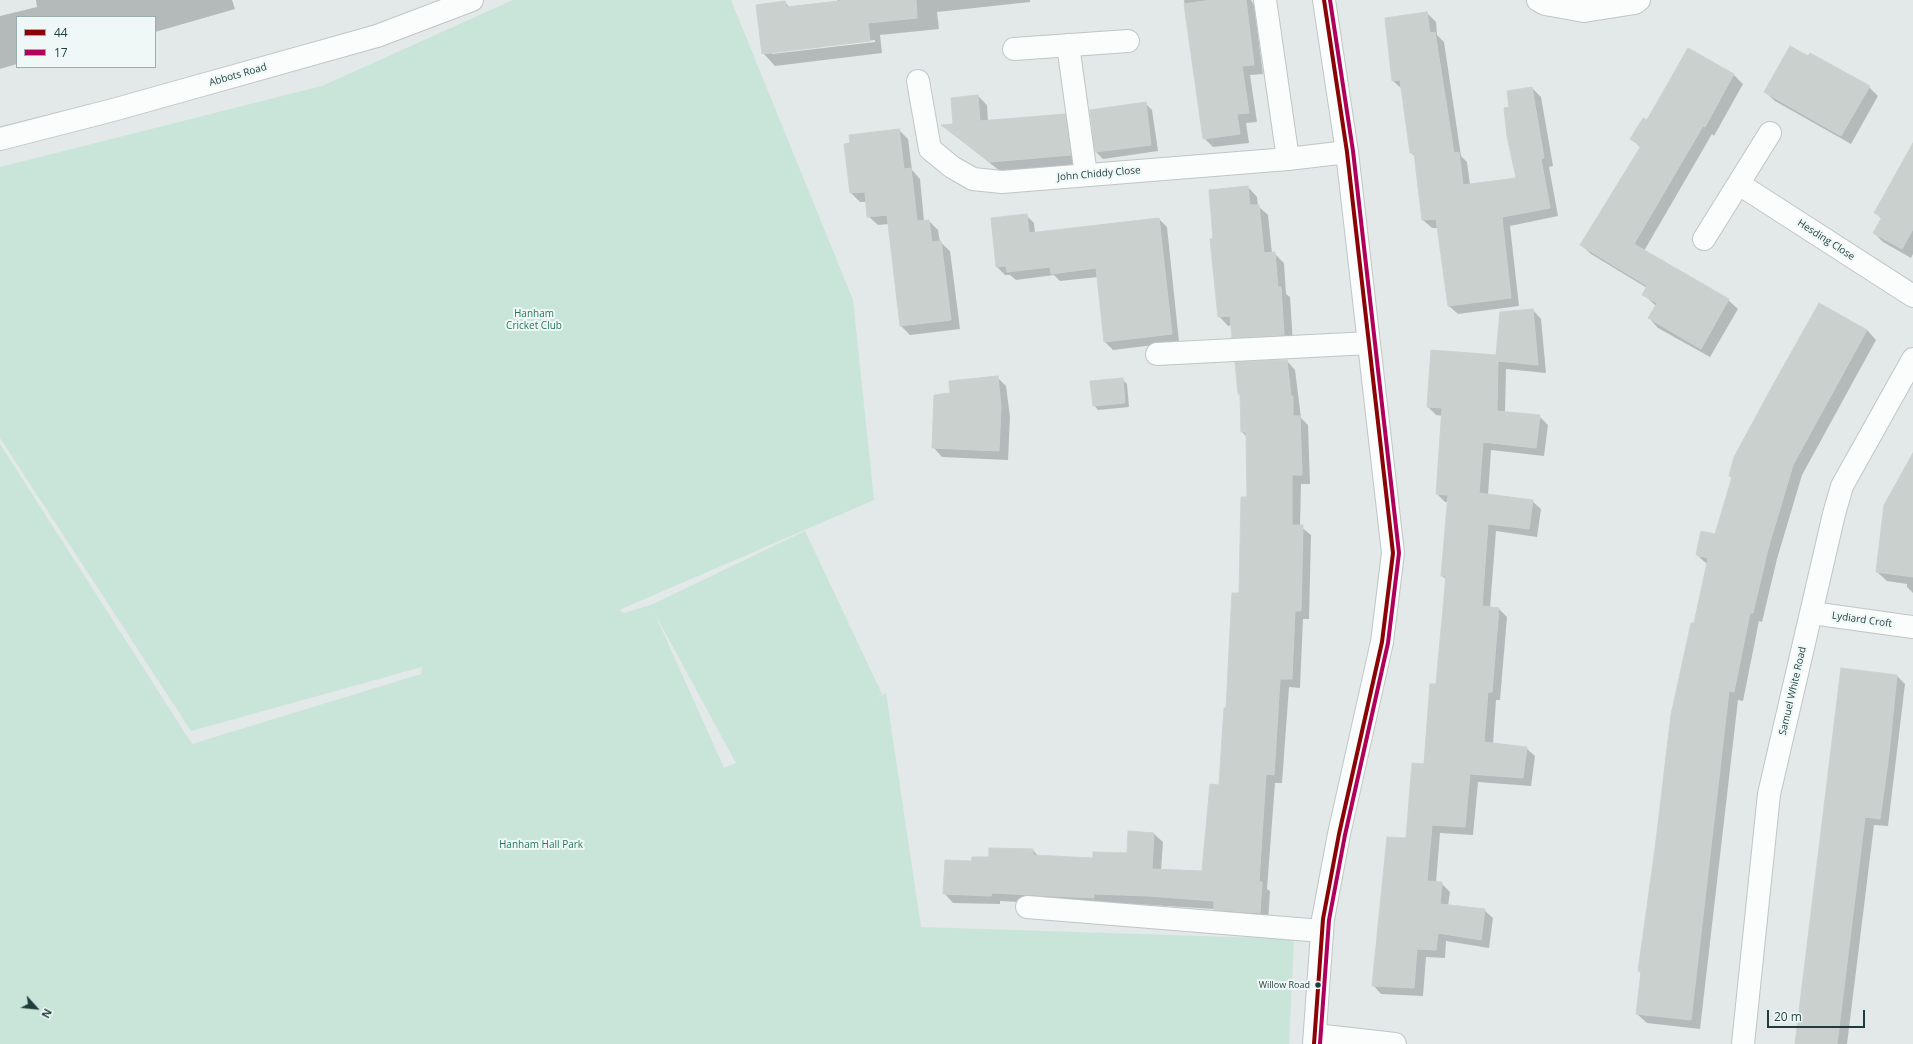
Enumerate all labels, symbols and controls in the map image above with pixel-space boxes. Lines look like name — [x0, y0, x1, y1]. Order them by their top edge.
legend — [16, 16, 156, 68]
text: 44 — [54, 24, 68, 41]
text: 17 — [54, 44, 68, 61]
street label: Abbots Road — [208, 61, 268, 89]
street label: John Chiddy Close — [1057, 164, 1141, 184]
street label: Hesding Close — [1795, 217, 1857, 263]
park label: Hanham Cricket Club — [506, 308, 562, 332]
street label: Lydiard Croft — [1831, 610, 1893, 630]
street label: Samuel White Road — [1777, 645, 1809, 737]
park label: Hanham Hall Park — [499, 839, 583, 851]
place label: Willow Road — [1259, 980, 1310, 990]
marker: Willow Road — [1313, 980, 1323, 990]
north arrow — [16, 988, 56, 1028]
scale bar — [1769, 1002, 1867, 1028]
text: N — [38, 1006, 56, 1021]
text: 20 m — [1774, 1008, 1802, 1025]

